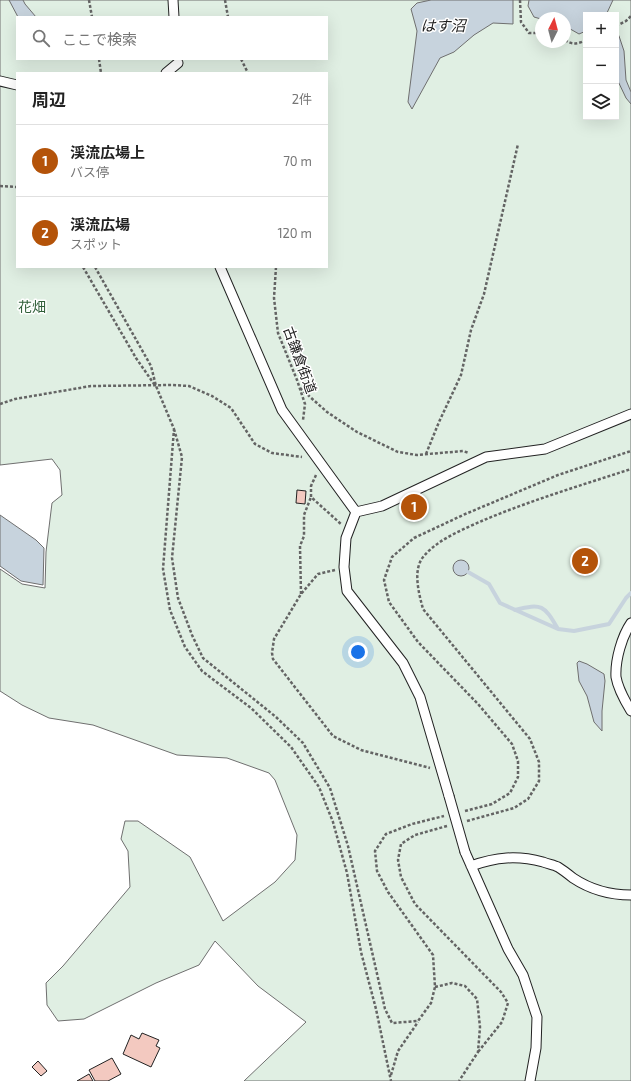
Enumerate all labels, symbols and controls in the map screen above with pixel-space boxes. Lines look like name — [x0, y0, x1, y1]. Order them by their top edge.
north arrow — [535, 12, 571, 48]
map controls — [583, 12, 619, 120]
button: + — [583, 12, 619, 48]
search box — [16, 16, 328, 60]
water label: はす沼 — [420, 16, 467, 34]
icon: search — [30, 27, 52, 49]
text: ここで検索 — [62, 30, 137, 48]
button: − — [583, 48, 619, 84]
button: layers — [583, 84, 619, 120]
text: 周辺 — [32, 89, 66, 109]
text: 2件 — [292, 91, 312, 107]
text: 渓流広場上 — [70, 143, 145, 161]
text: 1 — [42, 153, 48, 169]
text: 70 m — [283, 153, 312, 169]
text: バス停 — [70, 164, 109, 180]
text: 渓流広場 — [70, 215, 130, 233]
text: 2 — [41, 225, 49, 241]
text: 120 m — [277, 225, 312, 241]
text: スポット — [70, 236, 122, 252]
park label: 花畑 — [18, 298, 46, 315]
street label: 古鎌倉街道 — [281, 324, 320, 396]
pin: 1 — [401, 492, 427, 522]
pin: 2 — [572, 546, 598, 576]
your location — [348, 642, 368, 662]

